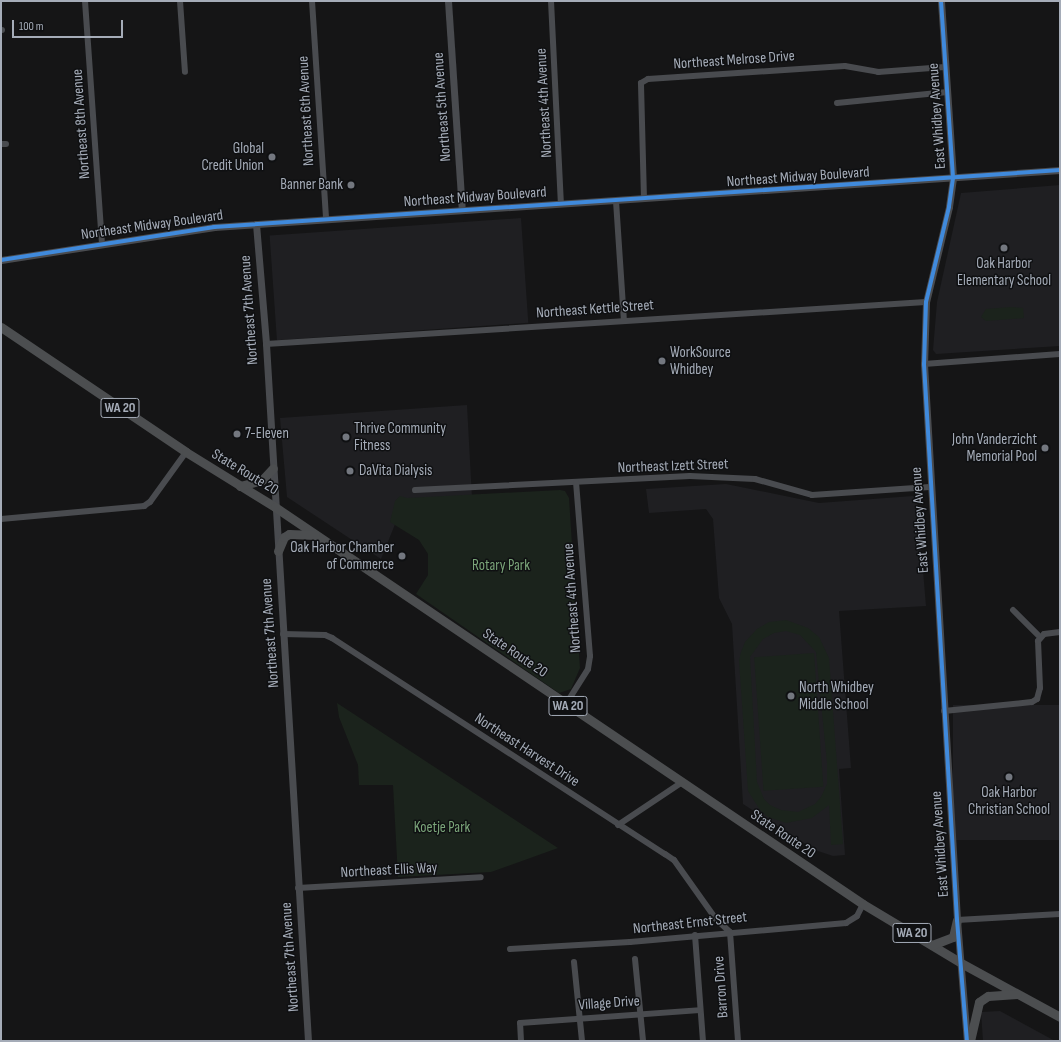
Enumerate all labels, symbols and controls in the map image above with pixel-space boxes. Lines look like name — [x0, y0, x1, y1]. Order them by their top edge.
scale bar — [14, 12, 125, 38]
text: 100 m — [19, 19, 44, 34]
street label: Northeast Melrose Drive — [673, 47, 795, 73]
street label: Northeast 4th Avenue — [532, 48, 556, 158]
street label: Northeast 5th Avenue — [429, 52, 455, 162]
street label: Northeast 6th Avenue — [294, 56, 318, 166]
street label: East Whidbey Avenue — [924, 62, 950, 170]
street label: Northeast 8th Avenue — [68, 68, 94, 180]
place label: Global Credit Union — [201, 139, 264, 174]
marker: Global Credit Union — [267, 152, 277, 162]
street label: Northeast Midway Boulevard — [726, 163, 870, 191]
place label: Banner Bank — [280, 176, 343, 194]
marker: Banner Bank — [346, 180, 356, 190]
street label: Northeast Midway Boulevard — [403, 183, 547, 211]
street label: Northeast Midway Boulevard — [80, 206, 224, 244]
marker: Oak Harbor Elementary School — [999, 243, 1009, 253]
place label: Oak Harbor Elementary School — [957, 254, 1051, 289]
street label: Northeast 7th Avenue — [236, 255, 262, 365]
street label: Northeast Kettle Street — [536, 296, 654, 322]
place label: WorkSource Whidbey — [670, 343, 731, 378]
marker: WorkSource Whidbey — [657, 356, 667, 366]
road number: WA 20 — [100, 396, 140, 420]
place label: Thrive Community Fitness — [354, 419, 446, 454]
place label: 7-Eleven — [245, 425, 289, 443]
marker: 7-Eleven — [232, 429, 242, 439]
place label: John Vanderzicht Memorial Pool — [952, 430, 1037, 465]
marker: Thrive Community Fitness — [341, 432, 351, 442]
marker: John Vanderzicht Memorial Pool — [1040, 443, 1050, 453]
street label: State Route 20 — [208, 445, 282, 499]
street label: Northeast Izett Street — [617, 455, 729, 477]
place label: DaVita Dialysis — [359, 462, 432, 480]
marker: DaVita Dialysis — [344, 465, 356, 477]
street label: East Whidbey Avenue — [907, 466, 933, 574]
place label: Oak Harbor Chamber of Commerce — [290, 538, 394, 573]
street label: Northeast 4th Avenue — [559, 543, 585, 653]
marker: Oak Harbor Chamber of Commerce — [397, 551, 407, 561]
park label: Rotary Park — [472, 557, 530, 575]
street label: Northeast 7th Avenue — [257, 578, 283, 688]
street label: State Route 20 — [479, 625, 551, 681]
place label: North Whidbey Middle School — [799, 678, 874, 713]
marker: North Whidbey Middle School — [786, 691, 796, 701]
road number: WA 20 — [548, 694, 588, 718]
street label: Northeast Harvest Drive — [471, 709, 583, 791]
marker: Oak Harbor Christian School — [1004, 772, 1014, 782]
place label: Oak Harbor Christian School — [968, 783, 1050, 818]
street label: East Whidbey Avenue — [927, 790, 953, 898]
street label: State Route 20 — [747, 806, 819, 862]
park label: Koetje Park — [414, 819, 470, 837]
street label: Northeast Ellis Way — [340, 858, 438, 882]
street label: Northeast 7th Avenue — [277, 902, 303, 1012]
street label: Northeast Ernst Street — [632, 908, 748, 938]
road number: WA 20 — [892, 921, 932, 945]
street label: Barron Drive — [710, 955, 732, 1019]
street label: Village Drive — [578, 992, 640, 1014]

